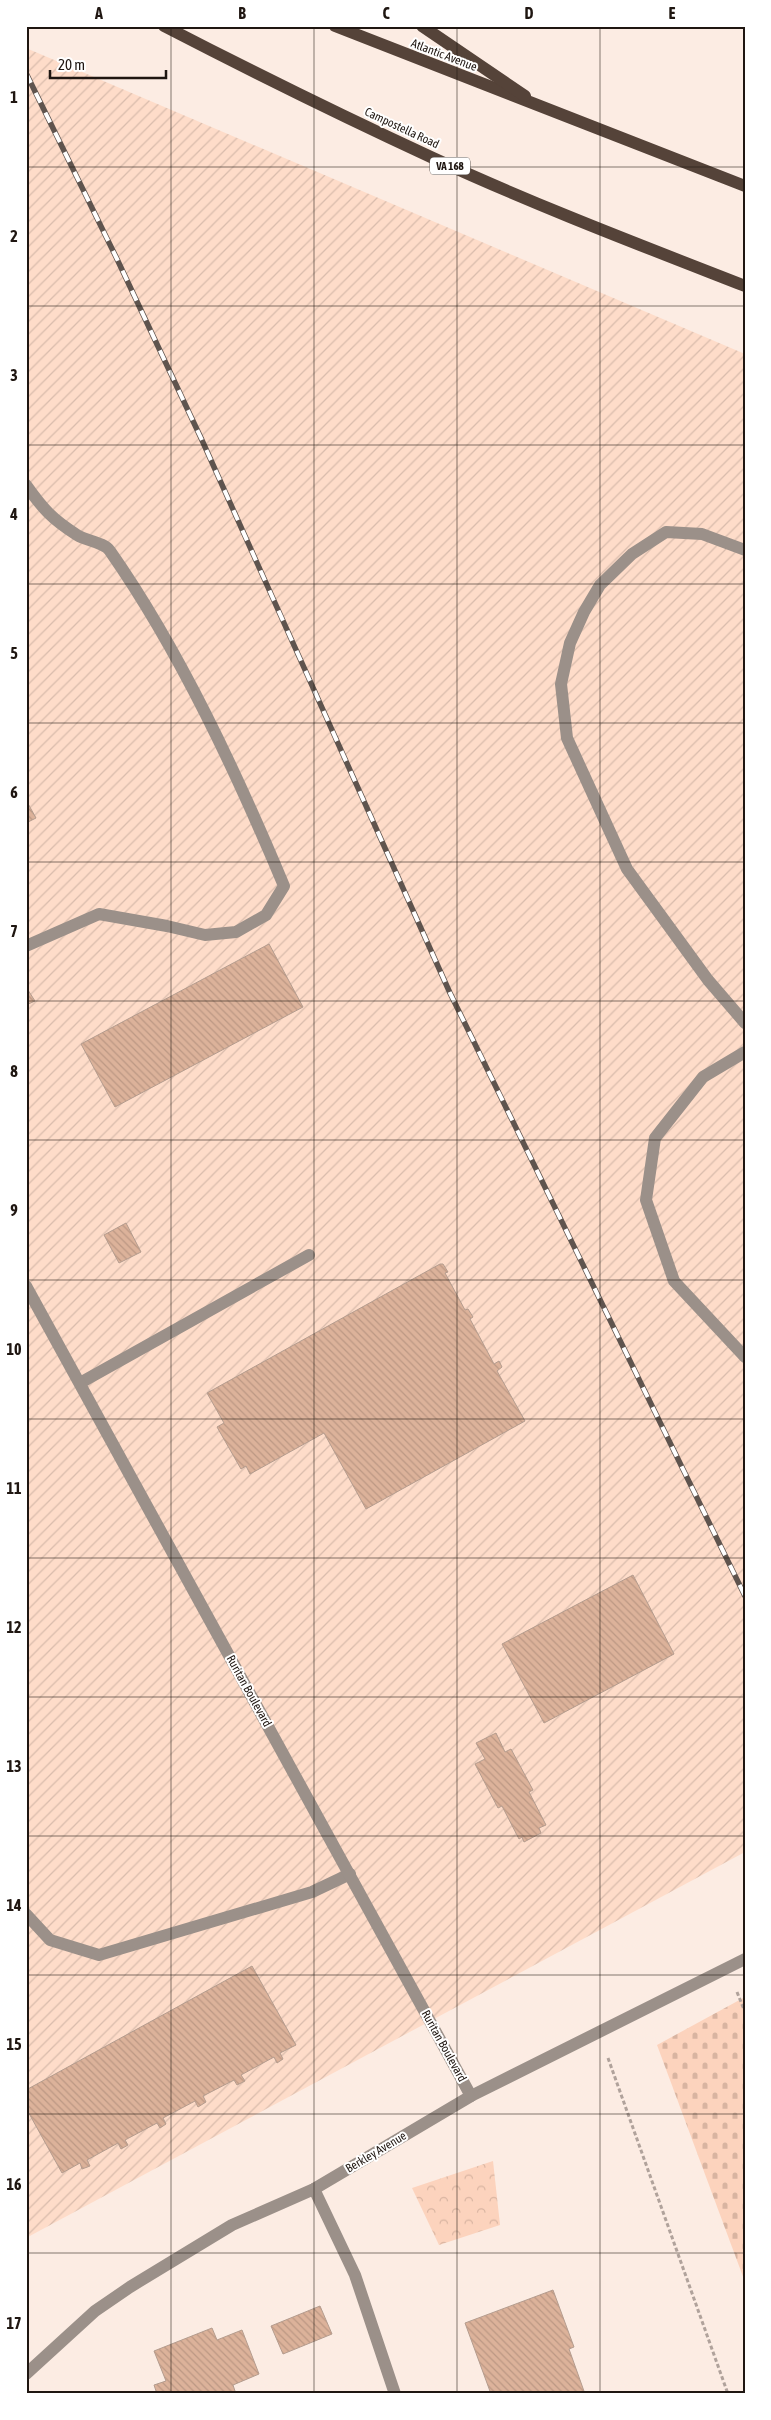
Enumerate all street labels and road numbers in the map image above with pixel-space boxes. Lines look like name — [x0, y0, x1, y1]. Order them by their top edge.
street label: Atlantic Avenue — [409, 36, 479, 74]
street label: Campostella Road — [363, 105, 441, 151]
road number: VA 168 — [430, 158, 470, 175]
street label: Ruritan Boulevard — [224, 1653, 274, 1729]
street label: Ruritan Boulevard — [419, 2008, 469, 2084]
street label: Berkley Avenue — [343, 2128, 409, 2176]

